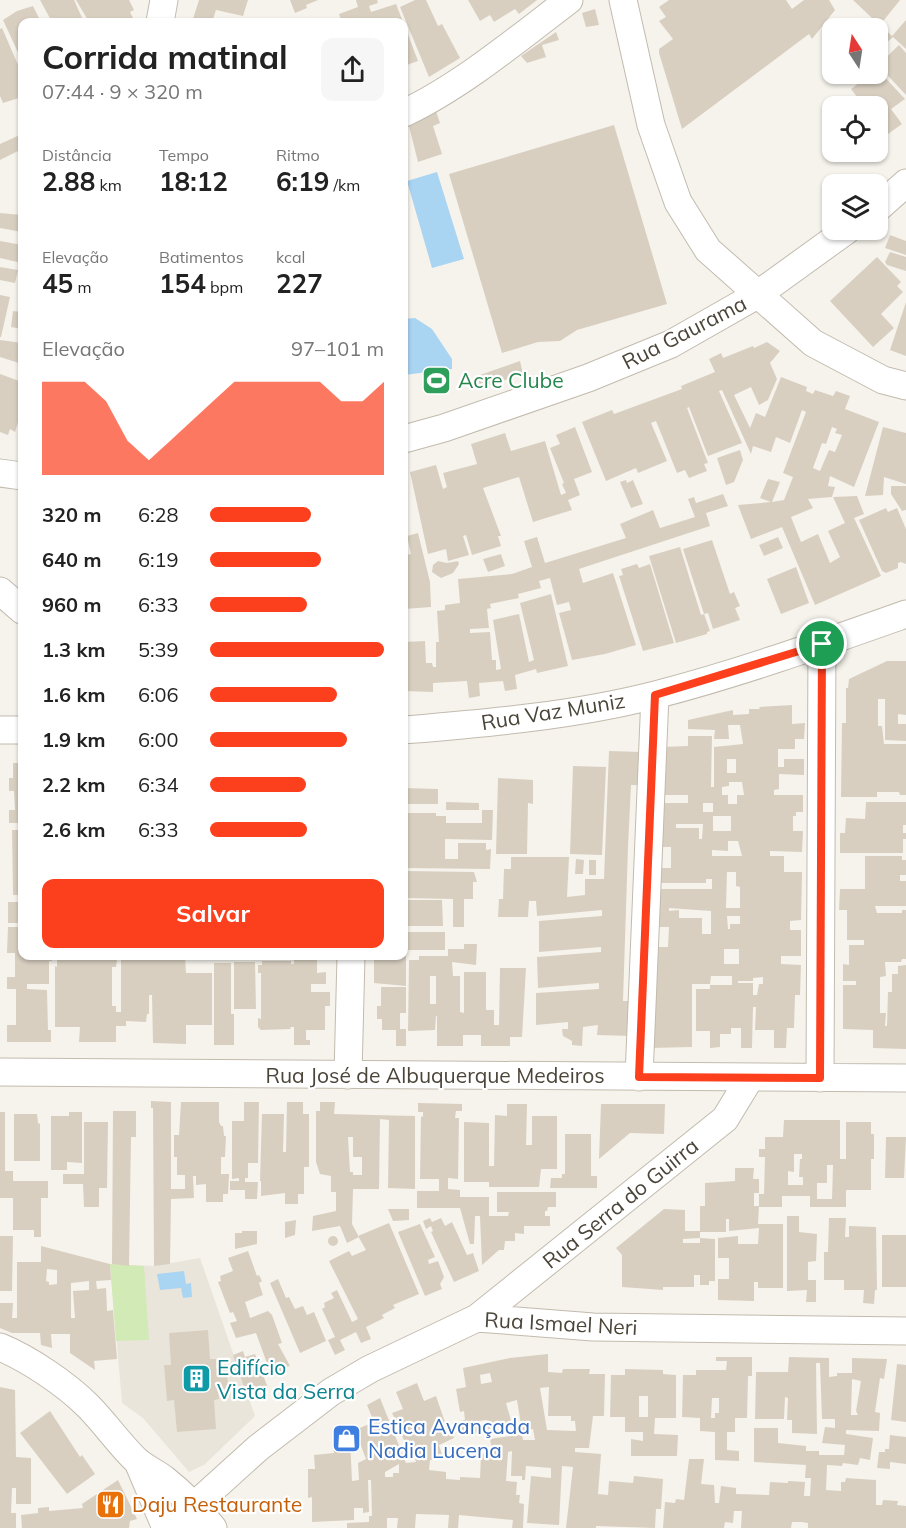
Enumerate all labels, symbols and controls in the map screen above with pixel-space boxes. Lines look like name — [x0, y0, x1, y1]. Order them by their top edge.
north arrow — [822, 18, 888, 84]
map controls — [822, 18, 888, 240]
text: Corrida matinal — [42, 36, 288, 77]
button: share — [321, 38, 384, 101]
text: 07:44 · 9 × 320 m — [42, 79, 203, 104]
button: locate — [822, 96, 888, 162]
text: Distância — [42, 145, 112, 165]
text: Tempo — [159, 145, 209, 165]
text: Ritmo — [276, 145, 320, 165]
text: 2.88 — [42, 165, 95, 198]
text: 18:12 — [159, 165, 228, 198]
text: 6:19 — [276, 165, 329, 198]
button: layers — [822, 174, 888, 240]
text: km — [95, 175, 122, 195]
text: /km — [329, 175, 360, 195]
text: Elevação — [42, 247, 108, 267]
text: Batimentos — [159, 247, 244, 267]
text: kcal — [276, 247, 305, 267]
text: 45 — [42, 267, 73, 300]
text: 154 — [159, 267, 206, 300]
text: 227 — [276, 267, 323, 300]
text: m — [73, 277, 91, 297]
text: bpm — [206, 277, 243, 297]
street label: Rua Gaurama — [618, 290, 750, 374]
text: Elevação — [42, 336, 125, 361]
text: 97–101 m — [291, 336, 384, 361]
sports icon: Acre Clube — [421, 364, 453, 396]
place label: Acre Clube — [458, 367, 564, 393]
text: 320 m — [42, 502, 101, 527]
text: 6:28 — [138, 502, 179, 527]
text: 640 m — [42, 547, 101, 572]
text: 6:19 — [138, 547, 179, 572]
text: 960 m — [42, 592, 101, 617]
text: 6:33 — [138, 592, 179, 617]
pin — [796, 618, 847, 669]
icon: arrive — [805, 627, 838, 660]
text: 1.3 km — [42, 637, 105, 662]
text: 5:39 — [138, 637, 179, 662]
text: 1.6 km — [42, 682, 105, 707]
text: 6:06 — [138, 682, 179, 707]
street label: Rua Vaz Muniz — [479, 687, 627, 735]
text: 1.9 km — [42, 727, 105, 752]
text: 6:00 — [138, 727, 179, 752]
text: 2.2 km — [42, 772, 105, 797]
text: 6:34 — [138, 772, 179, 797]
text: 2.6 km — [42, 817, 105, 842]
text: 6:33 — [138, 817, 179, 842]
button: Salvar — [42, 879, 384, 948]
street label: Rua José de Albuquerque Medeiros — [265, 1062, 605, 1088]
street label: Rua Serra do Guirra — [537, 1132, 703, 1274]
street label: Rua Ismael Neri — [484, 1306, 638, 1340]
place label: Edifício Vista da Serra — [217, 1354, 355, 1404]
building icon: Edifício Vista da Serra — [180, 1363, 212, 1395]
place label: Estica Avançada Nadia Lucena — [368, 1413, 530, 1463]
shop icon: Estica Avançada Nadia Lucena — [331, 1422, 363, 1454]
restaurant icon: Daju Restaurante — [95, 1488, 127, 1520]
place label: Daju Restaurante — [132, 1491, 302, 1517]

